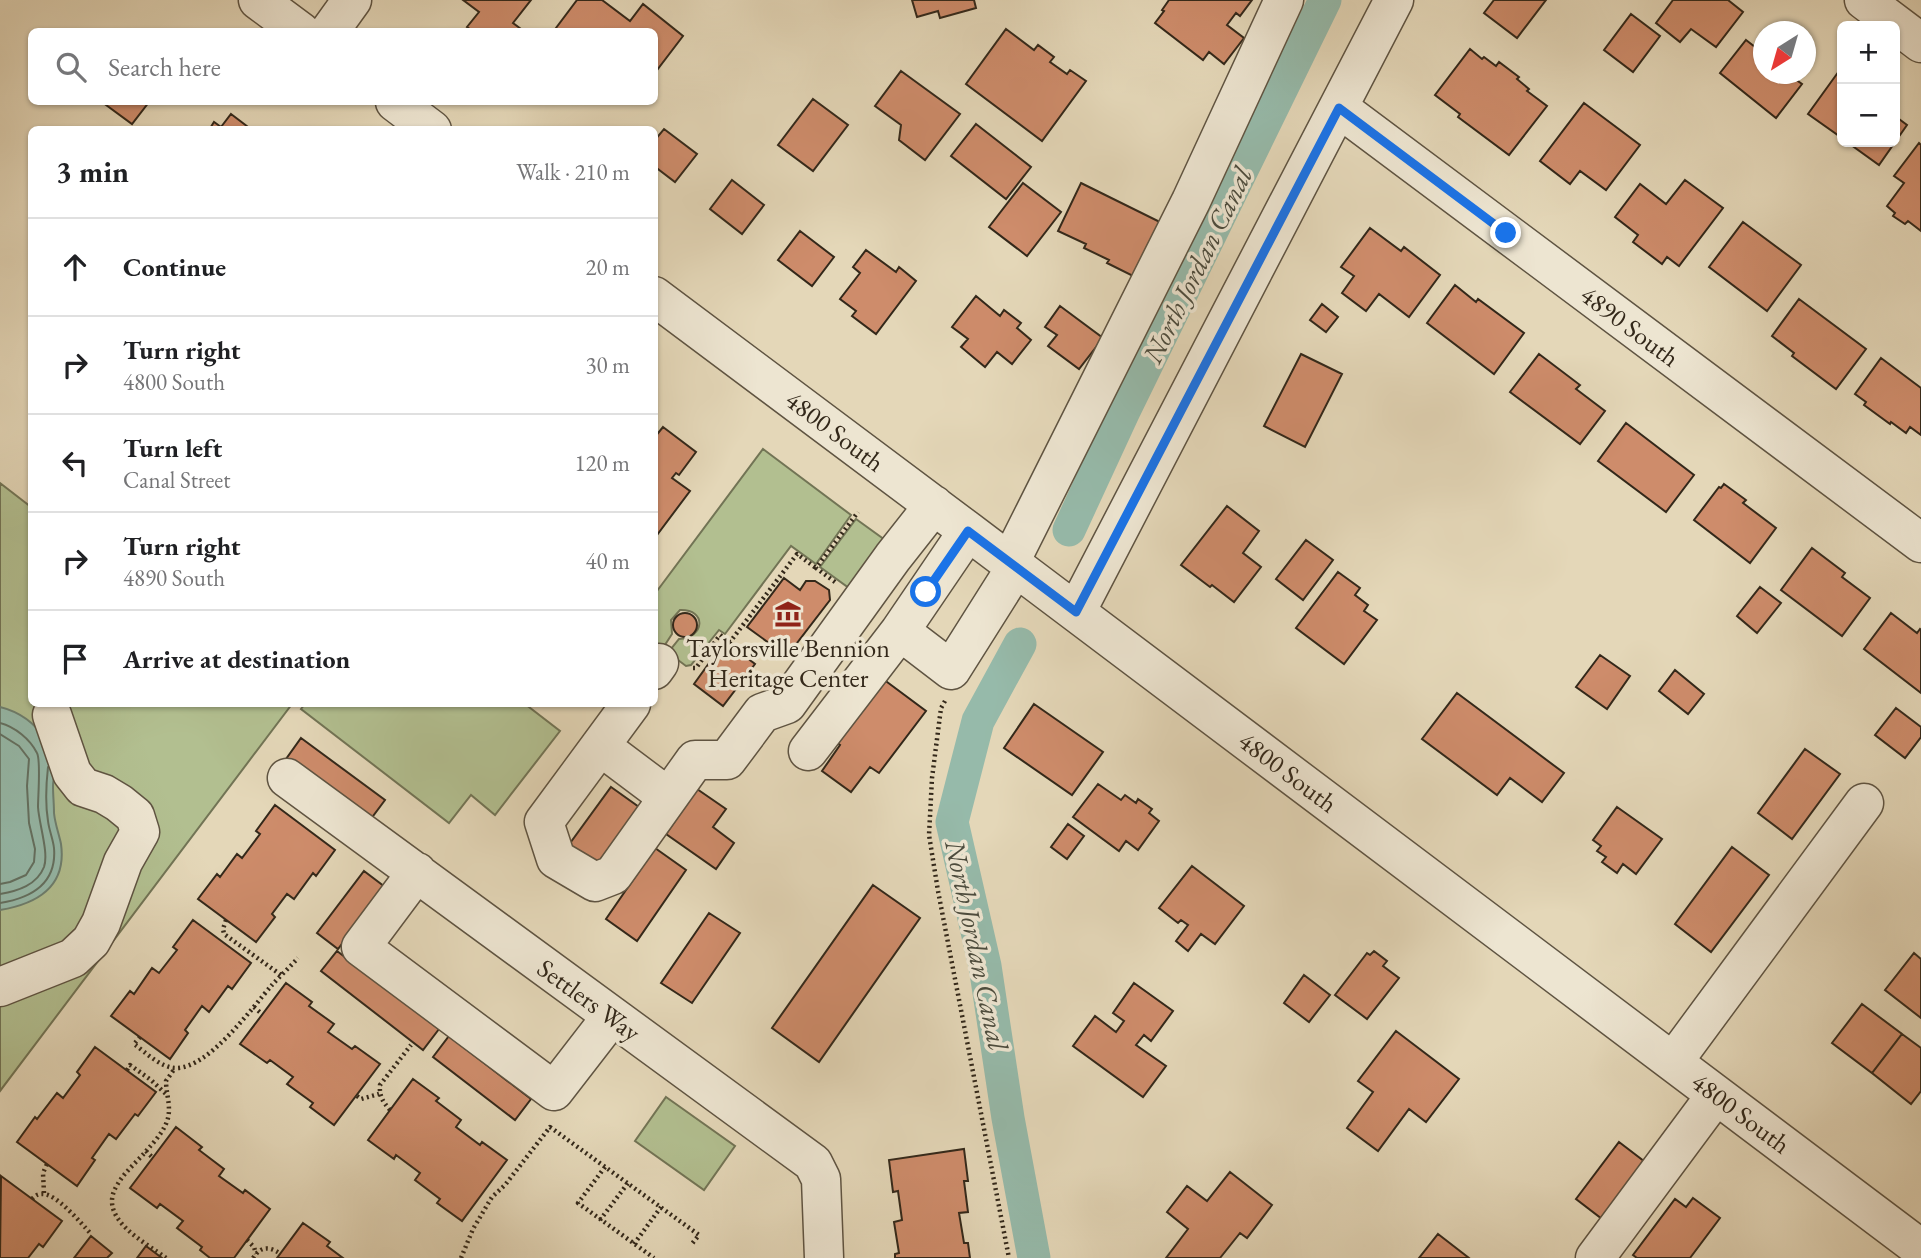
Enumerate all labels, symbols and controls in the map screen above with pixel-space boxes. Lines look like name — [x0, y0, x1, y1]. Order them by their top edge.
north arrow — [1753, 21, 1816, 84]
map controls — [1837, 21, 1900, 147]
button: + — [1837, 21, 1900, 84]
search box — [28, 28, 658, 105]
icon: search — [52, 48, 90, 86]
text: Search here — [108, 50, 221, 84]
button: − — [1837, 84, 1900, 147]
text: 3 min — [56, 152, 129, 191]
text: Walk · 210 m — [516, 157, 630, 187]
water label: North Jordan Canal — [1133, 160, 1261, 370]
route end — [1490, 217, 1521, 248]
icon: ahead — [56, 248, 94, 286]
text: Continue — [123, 250, 226, 284]
text: 20 m — [585, 252, 630, 282]
street label: 4890 South — [1574, 278, 1686, 374]
text: Turn right — [123, 333, 241, 367]
icon: right — [56, 346, 94, 384]
text: 30 m — [585, 350, 630, 380]
text: 4800 South — [123, 367, 225, 397]
street label: 4800 South — [779, 383, 891, 479]
text: Turn left — [123, 431, 222, 465]
icon: left — [56, 444, 94, 482]
text: 120 m — [574, 448, 630, 478]
text: Canal Street — [123, 465, 230, 495]
text: Turn right — [123, 529, 241, 563]
icon: right — [56, 542, 94, 580]
text: 40 m — [585, 546, 630, 576]
text: 4890 South — [123, 563, 225, 593]
route start — [910, 576, 941, 607]
museum icon: Taylorsville Bennion Heritage Center — [773, 599, 803, 629]
place label: Taylorsville Bennion Heritage Center — [686, 631, 890, 695]
icon: arrive — [56, 640, 94, 678]
text: Arrive at destination — [123, 642, 350, 676]
street label: 4800 South — [1232, 724, 1344, 820]
water label: North Jordan Canal — [937, 836, 1017, 1054]
street label: Settlers Way — [530, 951, 648, 1049]
street label: 4800 South — [1685, 1065, 1797, 1161]

